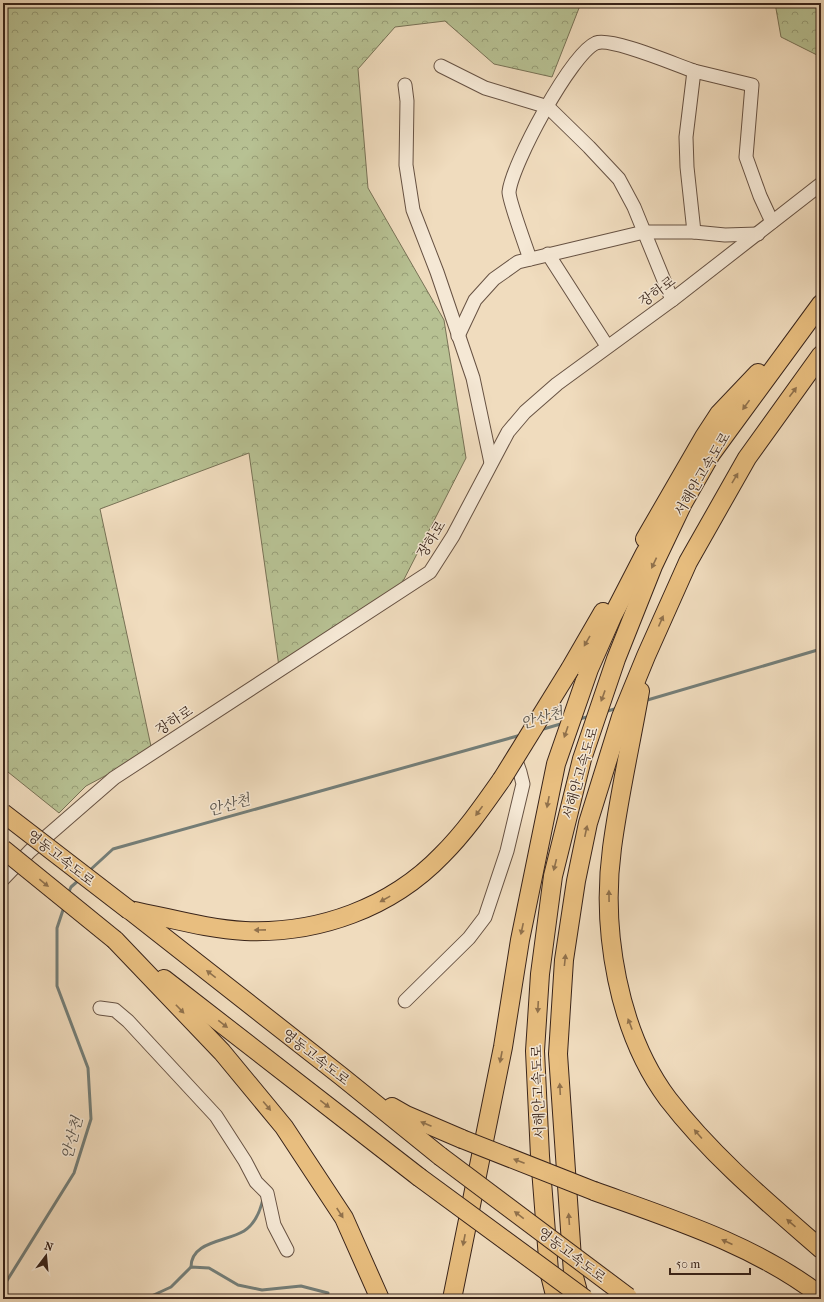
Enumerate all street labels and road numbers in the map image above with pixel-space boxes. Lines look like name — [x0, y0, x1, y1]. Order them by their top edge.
street label: 장하로 — [636, 272, 679, 310]
street label: 서해안고속도로 — [671, 429, 734, 519]
street label: 장하로 — [413, 517, 450, 561]
street label: 장하로 — [153, 702, 196, 739]
street label: 서해안고속도로 — [559, 725, 602, 821]
street label: 영동고속도로 — [23, 827, 98, 890]
street label: 영동고속도로 — [278, 1026, 353, 1089]
street label: 서해안고속도로 — [528, 1044, 549, 1140]
street label: 영동고속도로 — [534, 1224, 610, 1287]

